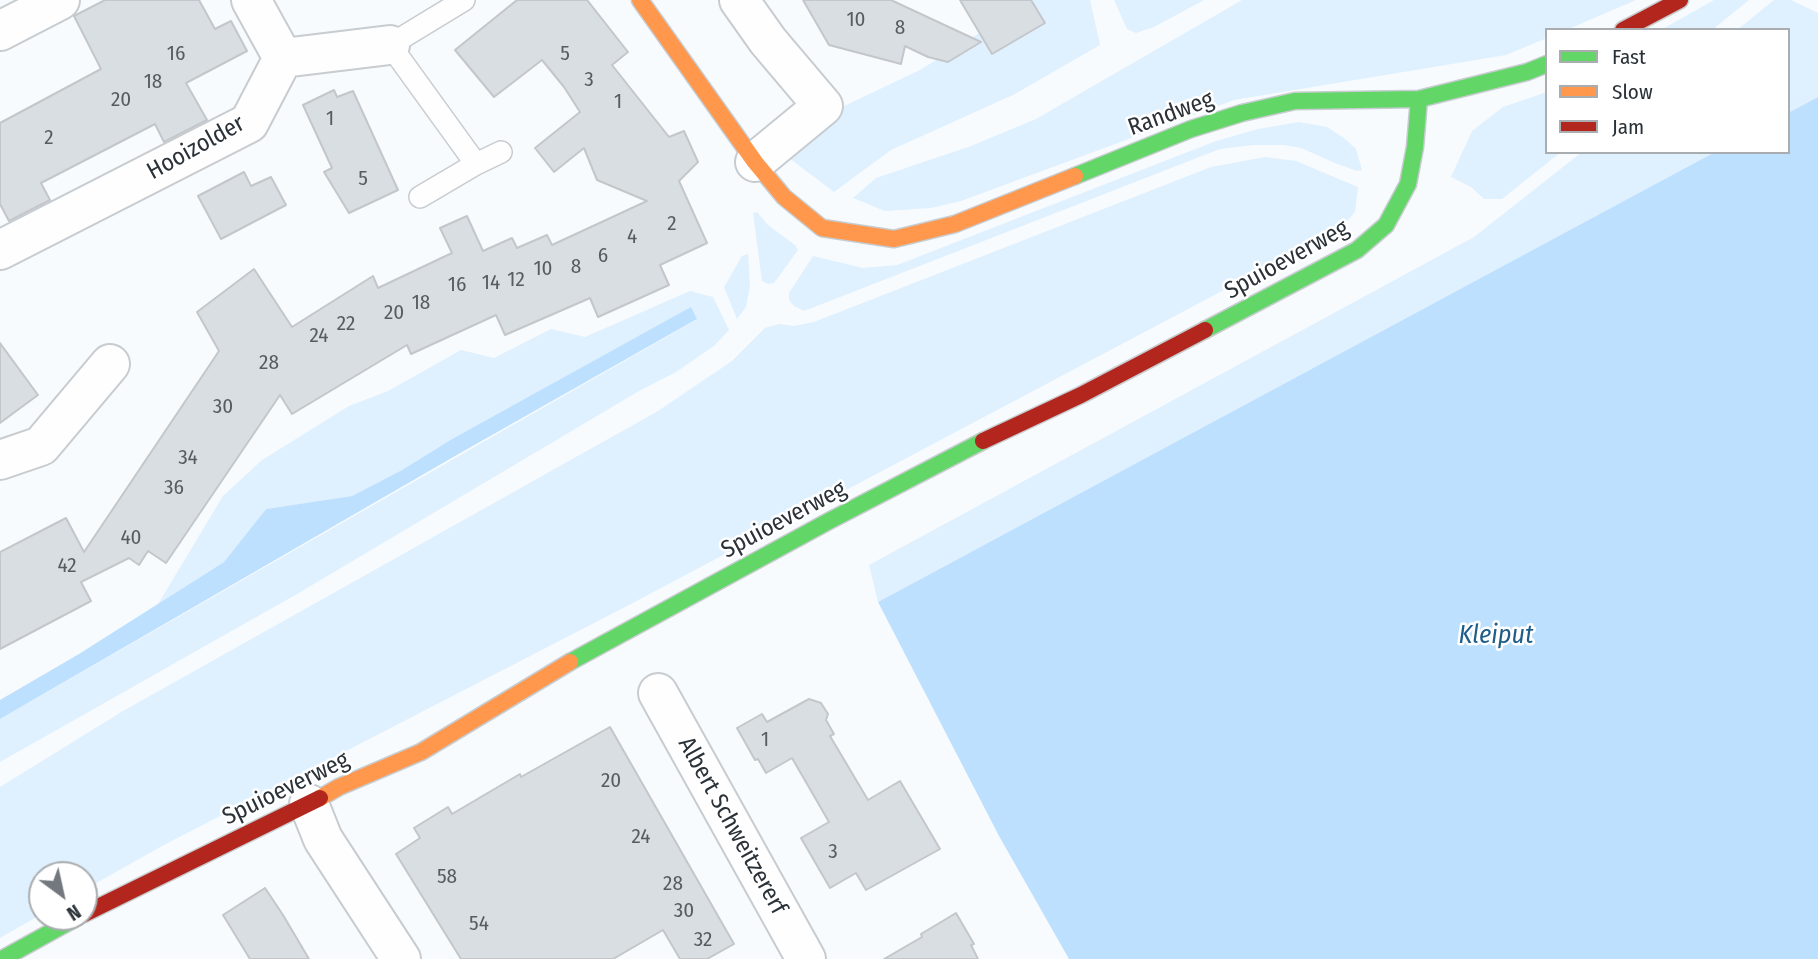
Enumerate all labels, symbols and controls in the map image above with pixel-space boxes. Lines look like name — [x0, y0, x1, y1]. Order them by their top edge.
house number: 10 — [846, 7, 866, 33]
house number: 8 — [895, 15, 905, 41]
legend — [1545, 28, 1790, 154]
house number: 16 — [167, 41, 185, 67]
house number: 5 — [560, 41, 570, 67]
text: Fast — [1612, 44, 1646, 70]
house number: 3 — [584, 67, 594, 93]
house number: 18 — [144, 69, 162, 95]
text: Slow — [1612, 79, 1653, 105]
street label: Randweg — [1124, 85, 1218, 143]
house number: 20 — [111, 87, 131, 113]
house number: 1 — [614, 89, 622, 115]
house number: 1 — [326, 106, 334, 132]
street label: Hooizolder — [142, 109, 250, 187]
text: Jam — [1612, 114, 1644, 140]
house number: 2 — [44, 125, 54, 151]
house number: 5 — [358, 166, 368, 192]
house number: 2 — [667, 211, 677, 237]
street label: Spuioeverweg — [1220, 214, 1354, 306]
house number: 4 — [627, 224, 637, 250]
house number: 6 — [598, 243, 608, 269]
house number: 8 — [571, 254, 581, 280]
house number: 10 — [533, 256, 553, 282]
house number: 12 — [507, 267, 525, 293]
house number: 14 — [482, 270, 500, 296]
house number: 16 — [448, 272, 466, 298]
house number: 18 — [412, 290, 430, 316]
house number: 20 — [384, 300, 404, 326]
house number: 22 — [337, 311, 355, 337]
house number: 24 — [309, 323, 329, 349]
house number: 28 — [259, 350, 279, 376]
house number: 30 — [213, 394, 233, 420]
house number: 34 — [178, 445, 198, 471]
house number: 36 — [164, 475, 184, 501]
street label: Spuioeverweg — [717, 475, 851, 565]
house number: 40 — [120, 525, 142, 551]
house number: 42 — [57, 553, 77, 579]
water label: Kleiput — [1458, 620, 1534, 652]
house number: 1 — [761, 727, 769, 753]
street label: Albert Schweitzererf — [671, 732, 793, 920]
street label: Spuioeverweg — [218, 746, 354, 832]
house number: 20 — [601, 768, 621, 794]
house number: 24 — [631, 824, 651, 850]
house number: 3 — [828, 839, 838, 865]
north arrow — [28, 861, 98, 931]
house number: 58 — [437, 864, 457, 890]
house number: 28 — [663, 871, 683, 897]
house number: 30 — [674, 898, 694, 924]
text: N — [63, 900, 85, 925]
house number: 54 — [469, 911, 489, 937]
house number: 32 — [694, 927, 712, 953]

